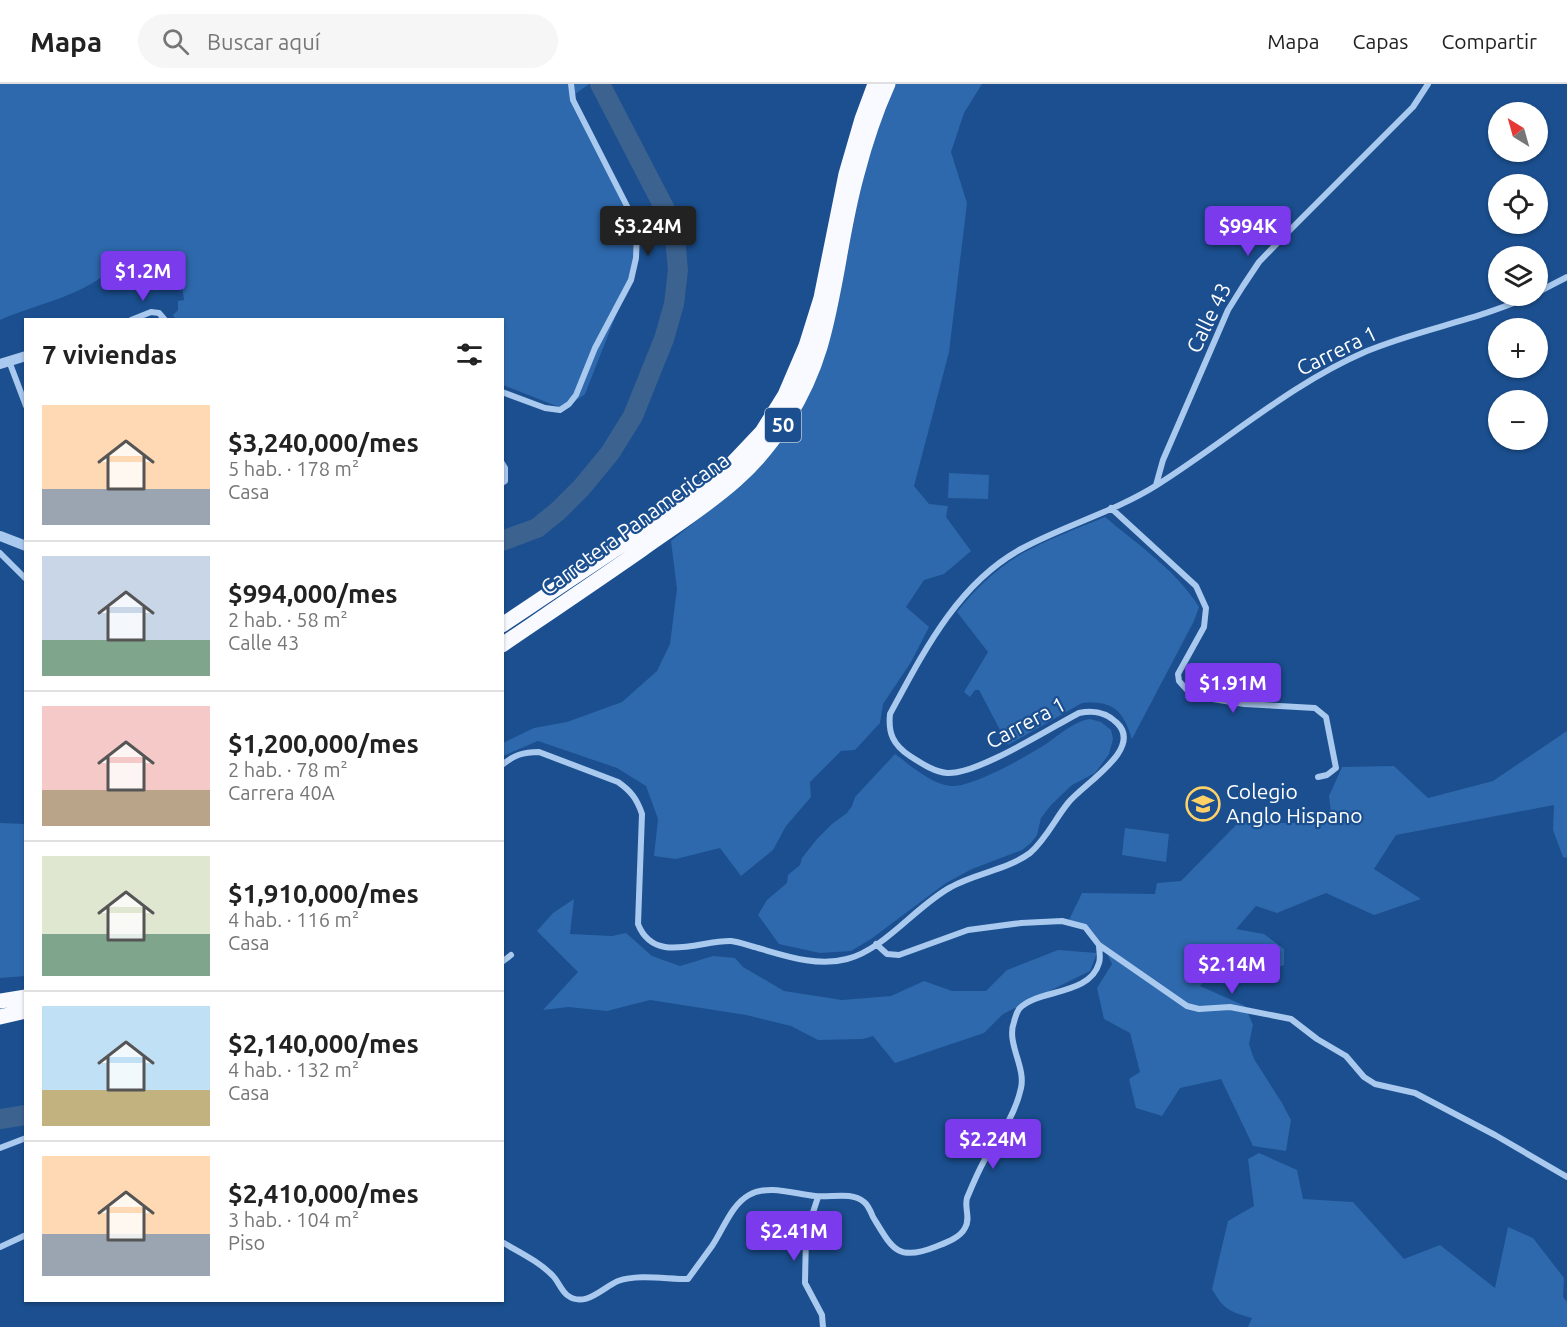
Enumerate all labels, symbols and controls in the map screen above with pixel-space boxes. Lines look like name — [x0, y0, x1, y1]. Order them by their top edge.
search box — [138, 14, 558, 68]
icon: search — [159, 25, 192, 58]
text: Mapa — [30, 26, 102, 57]
text: Buscar aquí — [207, 29, 320, 54]
text: Mapa — [1267, 29, 1319, 53]
text: Capas — [1352, 29, 1408, 53]
text: Compartir — [1441, 29, 1537, 53]
north arrow — [1488, 102, 1548, 162]
map controls — [1488, 102, 1548, 450]
button: locate — [1488, 174, 1548, 234]
pin: $3.24M — [599, 206, 697, 257]
pin: $994K — [1206, 206, 1290, 257]
text: $3.24M — [614, 214, 682, 237]
text: $994K — [1219, 214, 1277, 237]
button: layers — [1488, 246, 1548, 306]
pin: $1.2M — [101, 251, 185, 302]
text: $1.2M — [115, 259, 171, 282]
street label: Calle 43 — [1181, 279, 1235, 356]
button: + — [1488, 318, 1548, 378]
street label: Carrera 1 — [1292, 320, 1381, 380]
icon: filters — [453, 338, 486, 371]
text: 7 viviendas — [42, 340, 177, 369]
button: − — [1488, 390, 1548, 450]
road number: 50 — [765, 408, 801, 442]
text: $3,240,000/mes — [228, 428, 419, 457]
icon: home — [90, 429, 162, 501]
street label: Carretera Panamericana — [536, 447, 733, 599]
text: 5 hab. · 178 m² — [228, 457, 359, 480]
text: Casa — [228, 480, 270, 503]
text: $994,000/mes — [228, 579, 398, 608]
icon: home — [90, 580, 162, 652]
text: 2 hab. · 58 m² — [228, 608, 348, 631]
text: Calle 43 — [228, 631, 299, 654]
pin: $1.91M — [1184, 663, 1282, 714]
text: $1.91M — [1199, 671, 1267, 694]
street label: Carrera 1 — [982, 691, 1069, 753]
text: $1,200,000/mes — [228, 729, 419, 758]
icon: home — [90, 730, 162, 802]
text: 2 hab. · 78 m² — [228, 758, 348, 781]
place label: Colegio Anglo Hispano — [1226, 779, 1363, 827]
text: Carrera 40A — [228, 781, 335, 804]
school or university icon: Colegio Anglo Hispano — [1185, 786, 1221, 822]
text: $1,910,000/mes — [228, 879, 419, 908]
icon: home — [90, 880, 162, 952]
text: 4 hab. · 116 m² — [228, 908, 359, 931]
text: Casa — [228, 931, 270, 954]
pin: $2.14M — [1183, 944, 1281, 995]
text: $2.14M — [1198, 952, 1266, 975]
text: $2,140,000/mes — [228, 1029, 419, 1058]
icon: home — [90, 1030, 162, 1102]
text: 4 hab. · 132 m² — [228, 1058, 359, 1081]
text: Casa — [228, 1081, 270, 1104]
pin: $2.24M — [944, 1119, 1042, 1170]
text: $2.24M — [959, 1127, 1027, 1150]
text: $2,410,000/mes — [228, 1179, 419, 1208]
icon: home — [90, 1180, 162, 1252]
text: 3 hab. · 104 m² — [228, 1208, 359, 1231]
pin: $2.41M — [745, 1211, 843, 1262]
text: $2.41M — [760, 1219, 828, 1242]
text: Piso — [228, 1231, 265, 1254]

